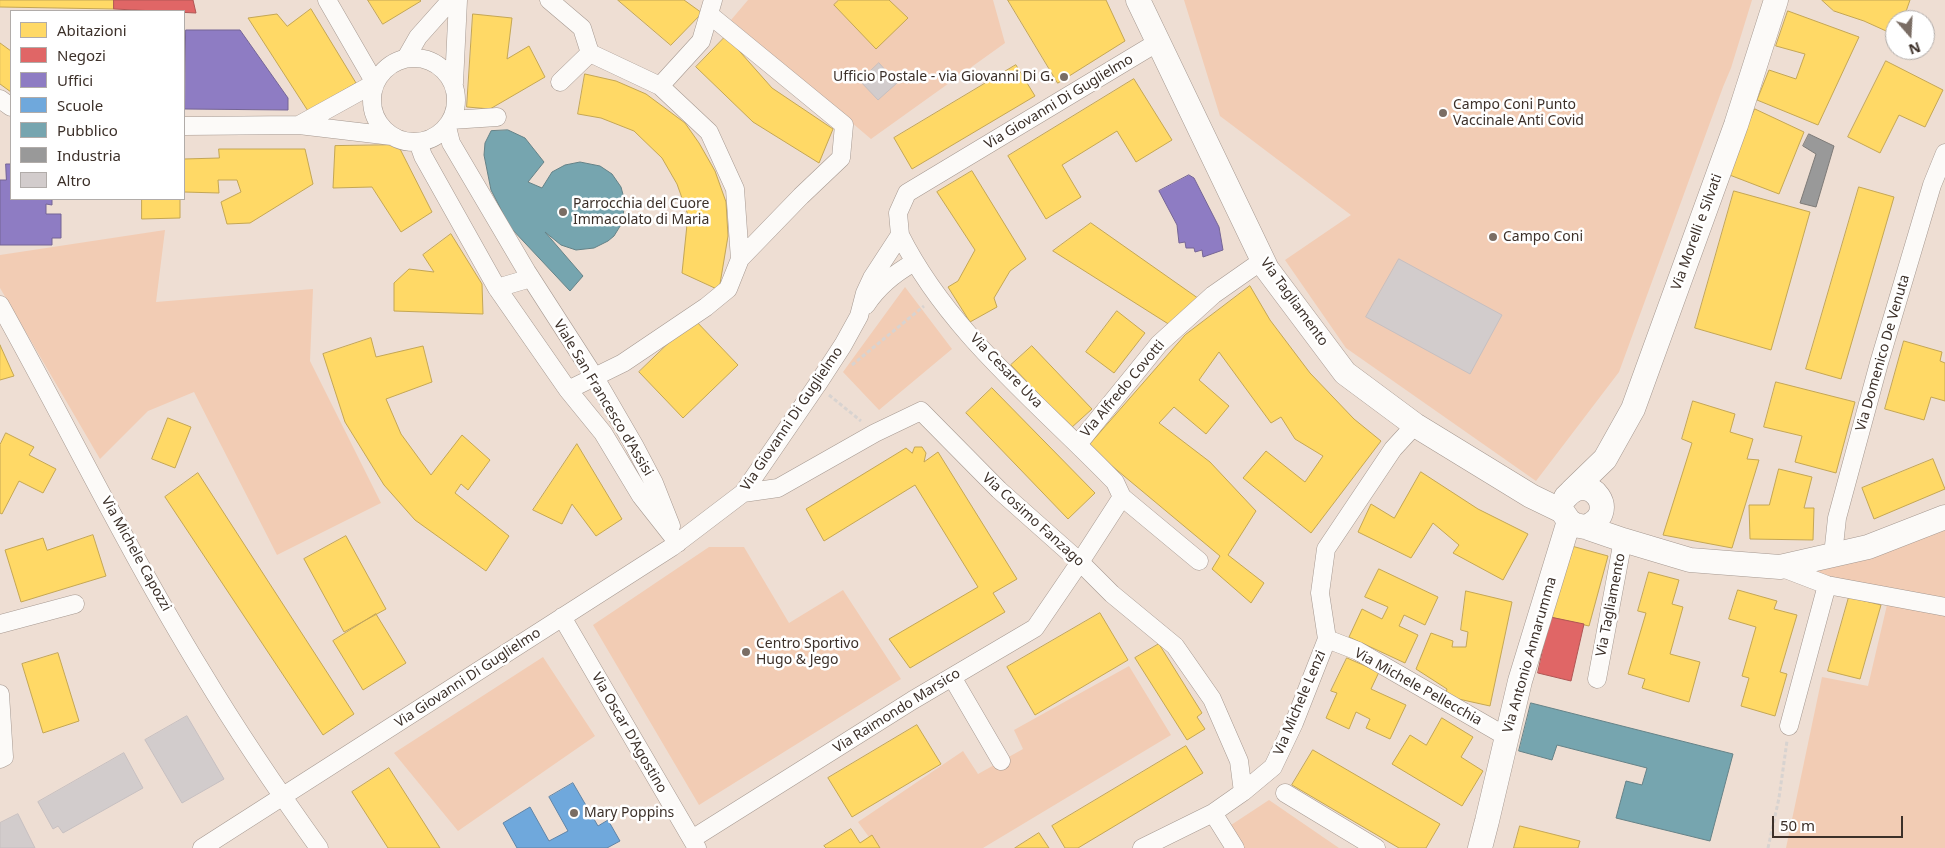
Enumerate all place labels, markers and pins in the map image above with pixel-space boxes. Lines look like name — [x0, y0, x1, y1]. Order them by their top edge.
place label: Ufficio Postale - via Giovanni Di G. — [833, 69, 1054, 85]
marker: Ufficio Postale - via Giovanni Di G. — [1058, 71, 1070, 83]
place label: Campo Coni Punto Vaccinale Anti Covid — [1453, 97, 1584, 130]
marker: Campo Coni Punto Vaccinale Anti Covid — [1437, 107, 1449, 119]
place label: Parrocchia del Cuore Immacolato di Maria — [573, 196, 709, 228]
marker: Parrocchia del Cuore Immacolato di Maria — [557, 206, 569, 218]
place label: Campo Coni — [1503, 229, 1583, 245]
marker: Campo Coni — [1487, 231, 1499, 243]
place label: Centro Sportivo Hugo & Jego — [756, 636, 859, 669]
marker: Centro Sportivo Hugo & Jego — [740, 646, 752, 658]
place label: Mary Poppins — [584, 805, 674, 821]
marker: Mary Poppins — [568, 807, 580, 819]

